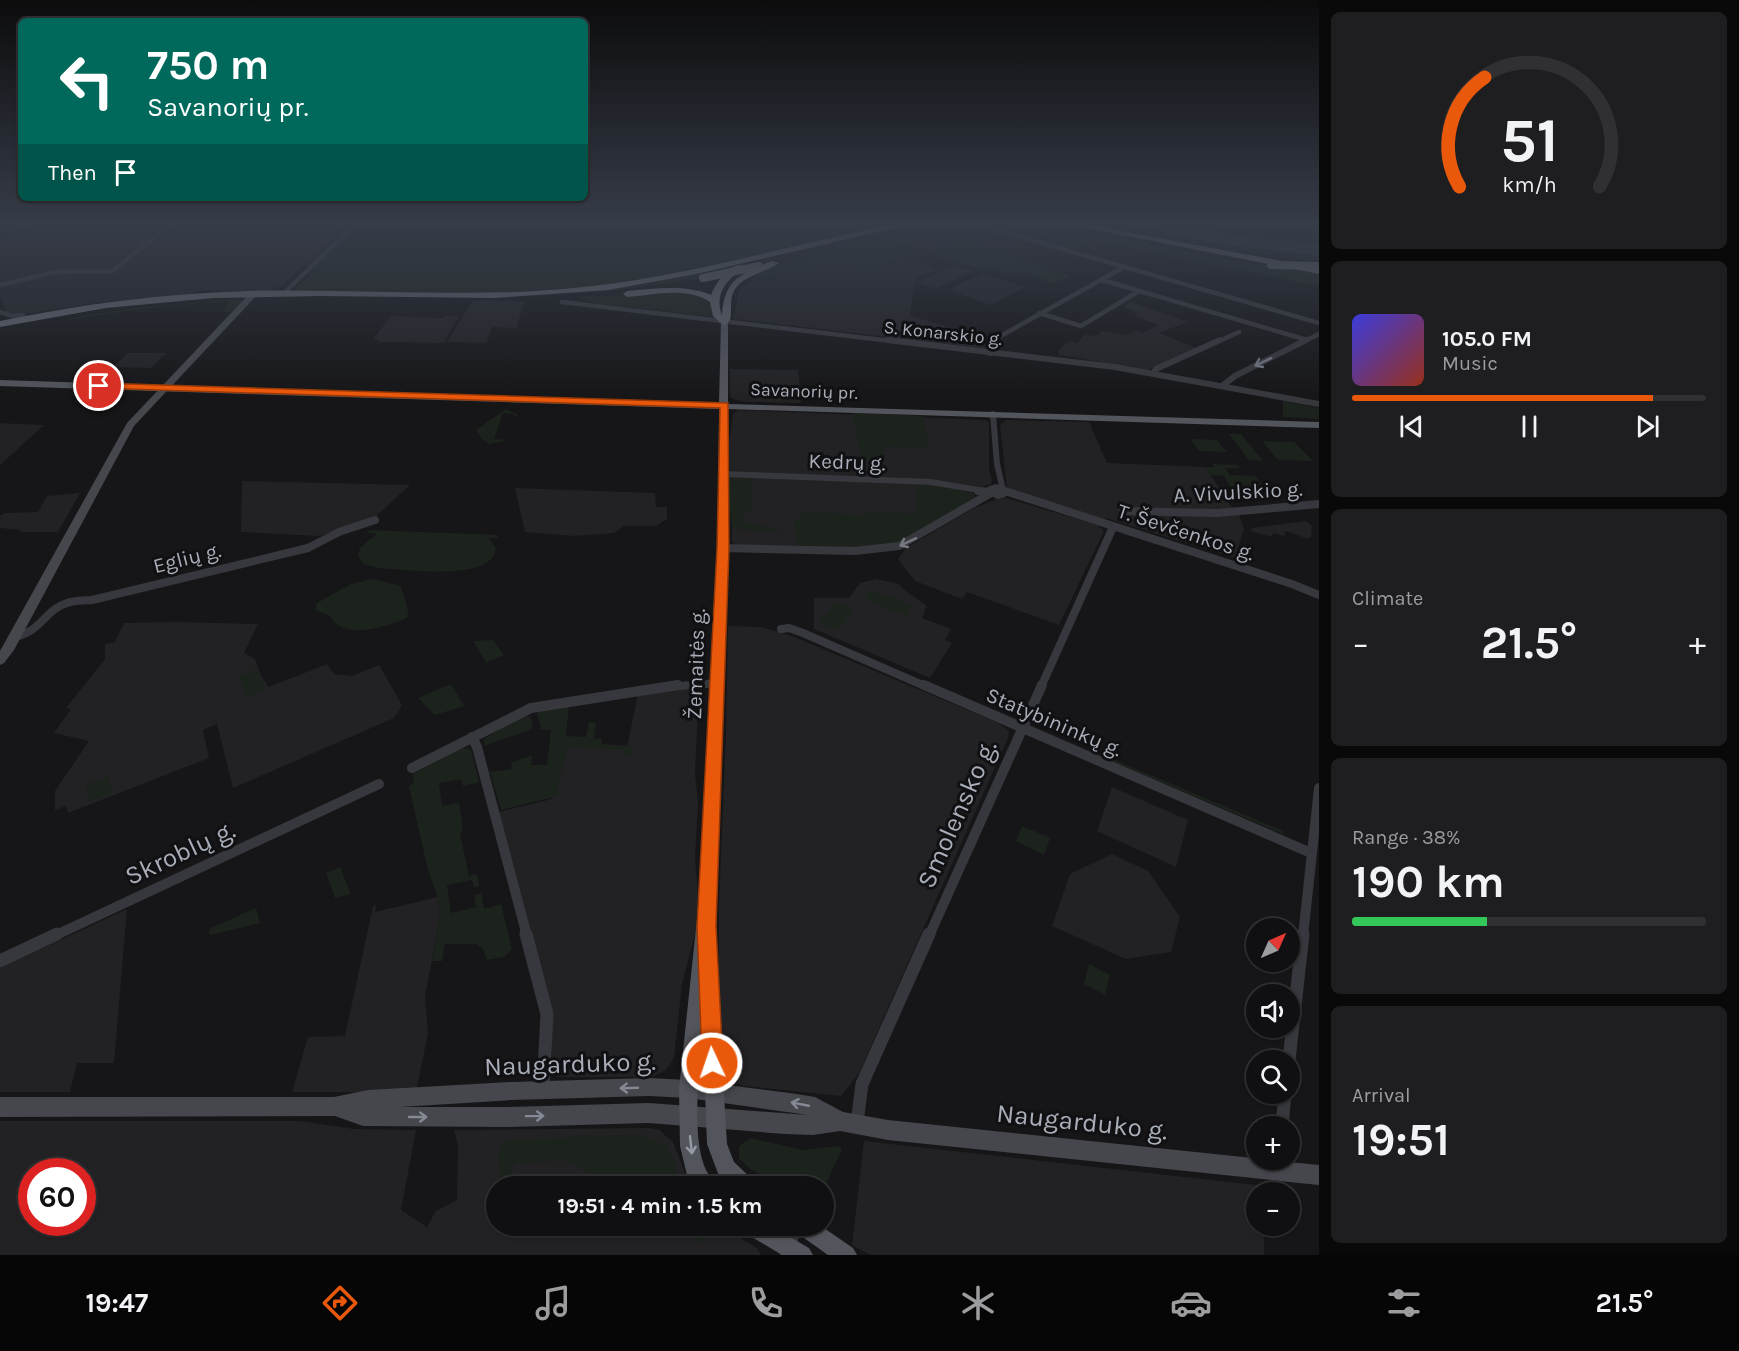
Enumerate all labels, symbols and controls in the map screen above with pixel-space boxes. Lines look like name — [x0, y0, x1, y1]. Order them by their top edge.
text: 750 m — [147, 40, 269, 90]
icon: left — [48, 42, 126, 120]
text: Savanorių pr. — [147, 91, 309, 123]
text: 51 — [1500, 104, 1558, 177]
icon: arrive — [109, 156, 142, 189]
text: Then — [48, 160, 97, 186]
text: km/h — [1502, 173, 1556, 198]
street label: S. Konarskio g. — [883, 316, 1003, 350]
text: 105.0 FM — [1442, 326, 1532, 352]
text: Music — [1442, 352, 1498, 375]
one-way arrow — [1255, 357, 1273, 368]
pin — [73, 360, 124, 411]
icon: arrive — [82, 369, 115, 402]
street label: Savanorių pr. — [750, 378, 858, 404]
icon: previous — [1395, 410, 1428, 443]
icon: pause — [1513, 410, 1546, 443]
icon: next — [1631, 410, 1664, 443]
street label: Kedrų g. — [808, 449, 886, 475]
street label: A. Vivulskio g. — [1173, 477, 1303, 507]
street label: T. Ševčenkos g. — [1115, 499, 1258, 566]
one-way arrow — [900, 536, 918, 548]
street label: Eglių g. — [151, 538, 224, 578]
text: Climate — [1352, 587, 1423, 610]
street label: Žemaitės g. — [682, 608, 710, 720]
text: 21.5° — [1481, 617, 1577, 669]
text: − — [1352, 624, 1369, 662]
text: + — [1689, 624, 1706, 662]
street label: Statybininkų g. — [982, 683, 1126, 762]
street label: Smolensko g. — [911, 735, 1003, 893]
street label: Skroblų g. — [120, 814, 240, 892]
text: Range · 38% — [1352, 826, 1461, 849]
text: 190 km — [1352, 856, 1505, 908]
north arrow — [1246, 918, 1300, 972]
map controls — [1246, 918, 1300, 1236]
button: sound — [1246, 984, 1300, 1038]
position arrow — [680, 1031, 744, 1095]
street label: Naugarduko g. — [484, 1046, 656, 1082]
button: search — [1246, 1050, 1300, 1104]
one-way arrow — [620, 1082, 640, 1094]
text: Arrival — [1352, 1084, 1411, 1107]
one-way arrow — [790, 1098, 810, 1109]
street label: Naugarduko g. — [995, 1098, 1169, 1146]
one-way arrow — [525, 1110, 545, 1122]
one-way arrow — [408, 1111, 428, 1123]
text: 19:51 — [1352, 1114, 1450, 1166]
button: + — [1246, 1116, 1300, 1170]
one-way arrow — [685, 1135, 696, 1155]
speed limit sign: 60 — [18, 1158, 96, 1236]
button: − — [1246, 1182, 1300, 1236]
text: 19:51 · 4 min · 1.5 km — [558, 1193, 762, 1219]
icon: directions — [319, 1282, 361, 1324]
icon: music — [532, 1282, 574, 1324]
icon: phone — [745, 1282, 787, 1324]
icon: climate — [957, 1282, 999, 1324]
icon: car — [1170, 1282, 1212, 1324]
icon: filters — [1383, 1282, 1425, 1324]
text: 19:47 — [85, 1287, 148, 1319]
text: 21.5° — [1596, 1287, 1654, 1319]

